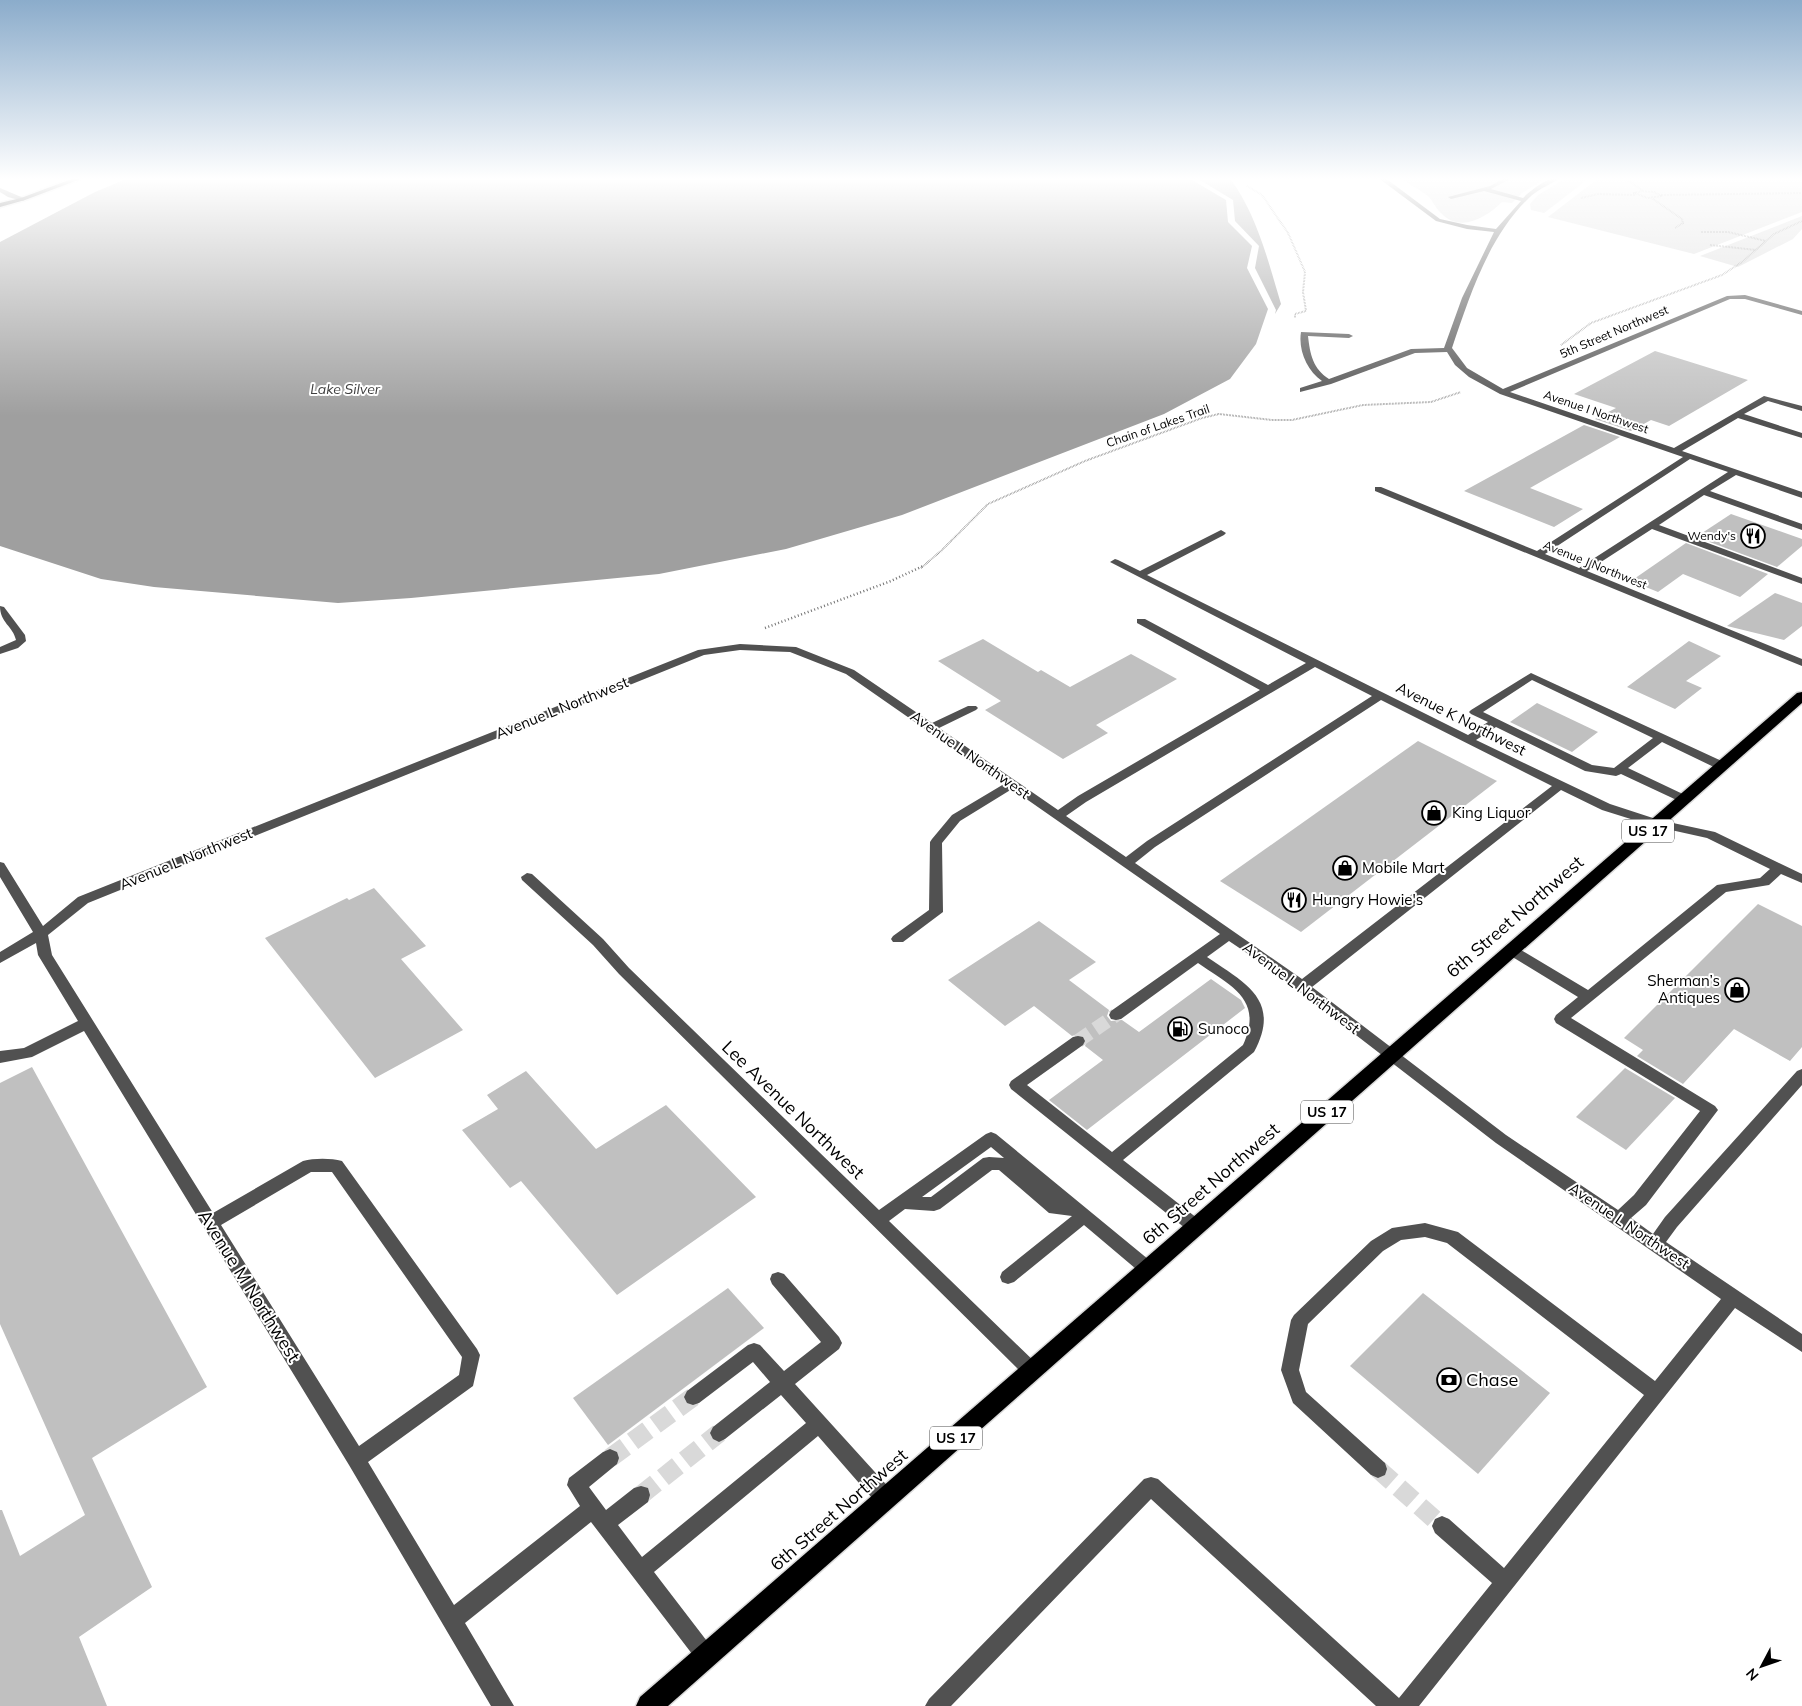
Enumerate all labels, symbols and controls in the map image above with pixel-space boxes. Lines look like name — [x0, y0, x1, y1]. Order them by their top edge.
street label: 5th Street Northwest — [1557, 302, 1670, 361]
water label: Lake Silver — [310, 380, 381, 398]
street label: Avenue I Northwest — [1542, 387, 1651, 436]
street label: Chain of Lakes Trail — [1104, 401, 1212, 450]
restaurant icon: Wendy's — [1740, 523, 1766, 549]
place label: Wendy's — [1688, 528, 1736, 543]
street label: Avenue J Northwest — [1541, 537, 1649, 592]
street label: Avenue L Northwest — [493, 672, 631, 743]
street label: Avenue K Northwest — [1393, 678, 1529, 759]
street label: Avenue L Northwest — [907, 706, 1034, 803]
shop icon: King Liquor — [1421, 800, 1447, 826]
place label: King Liquor — [1452, 803, 1531, 822]
road number: US 17 — [1622, 819, 1674, 842]
street label: Avenue L Northwest — [117, 823, 255, 894]
street label: 6th Street Northwest — [1441, 851, 1588, 983]
shop icon: Mobile Mart — [1332, 855, 1358, 881]
place label: Mobile Mart — [1362, 858, 1445, 877]
restaurant icon: Hungry Howie's — [1281, 887, 1307, 913]
place label: Hungry Howie's — [1312, 890, 1423, 909]
street label: Avenue L Northwest — [1239, 937, 1364, 1038]
place label: Sherman’s Antiques — [1647, 971, 1720, 1007]
shop icon: Sherman’s Antiques — [1724, 977, 1750, 1003]
fuel station icon: Sunoco — [1167, 1016, 1193, 1042]
place label: Sunoco — [1198, 1019, 1249, 1038]
street label: Lee Avenue Northwest — [717, 1036, 869, 1184]
road number: US 17 — [1301, 1100, 1353, 1124]
street label: 6th Street Northwest — [1137, 1118, 1284, 1250]
street label: Avenue L Northwest — [1565, 1178, 1693, 1273]
street label: Avenue M Northwest — [193, 1205, 306, 1366]
bank icon: Chase — [1436, 1367, 1462, 1393]
place label: Chase — [1466, 1368, 1518, 1391]
road number: US 17 — [930, 1426, 982, 1450]
street label: 6th Street Northwest — [765, 1444, 912, 1576]
north arrow — [1737, 1641, 1787, 1691]
text: N — [1742, 1665, 1762, 1684]

